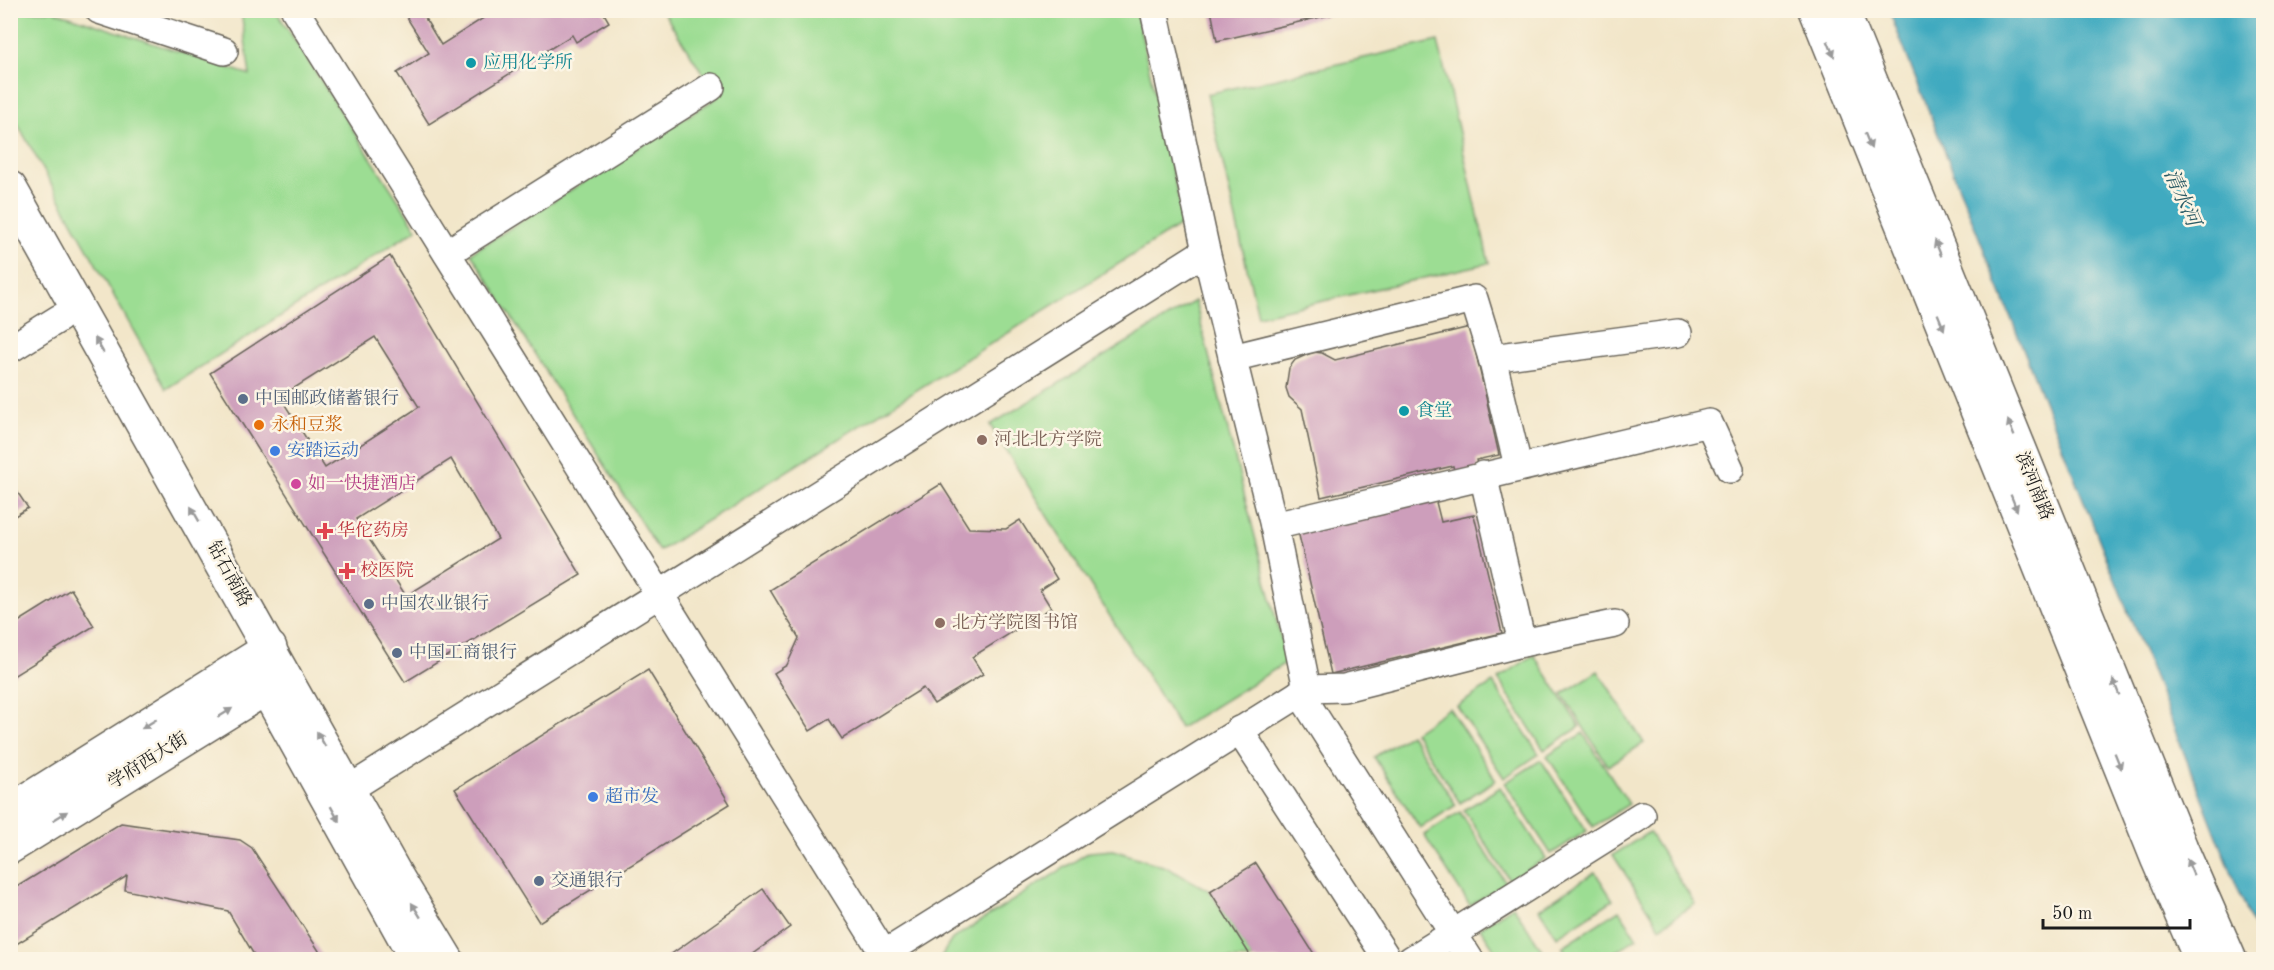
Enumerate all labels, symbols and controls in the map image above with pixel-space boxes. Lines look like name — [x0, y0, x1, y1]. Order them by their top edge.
one-way arrow — [1826, 40, 1836, 58]
place label: 应用化学所 — [483, 52, 573, 72]
marker: 应用化学所 — [464, 56, 478, 70]
one-way arrow — [1864, 132, 1873, 150]
water label: 清水河 — [2160, 166, 2205, 232]
one-way arrow — [1933, 238, 1943, 256]
one-way arrow — [1936, 313, 1946, 331]
one-way arrow — [94, 336, 104, 353]
place label: 中国邮政储蓄银行 — [255, 388, 399, 408]
marker: 中国邮政储蓄银行 — [236, 392, 250, 406]
place label: 食堂 — [1416, 400, 1452, 420]
marker: 食堂 — [1397, 404, 1411, 418]
place label: 永和豆浆 — [271, 414, 343, 434]
marker: 永和豆浆 — [252, 418, 266, 432]
one-way arrow — [2006, 419, 2016, 437]
place label: 河北北方学院 — [994, 429, 1102, 449]
marker: 河北北方学院 — [975, 433, 989, 447]
place label: 安踏运动 — [287, 440, 359, 460]
marker: 安踏运动 — [268, 444, 282, 458]
street label: 滨河南路 — [2012, 449, 2058, 523]
place label: 如一快捷酒店 — [308, 473, 416, 493]
marker: 如一快捷酒店 — [289, 477, 303, 491]
one-way arrow — [2009, 494, 2019, 512]
one-way arrow — [190, 506, 200, 523]
place label: 华佗药房 — [337, 520, 409, 540]
marker: 华佗药房 — [318, 524, 332, 538]
street label: 钻石南路 — [204, 537, 256, 610]
place label: 校医院 — [360, 560, 414, 580]
marker: 校医院 — [338, 562, 356, 580]
place label: 中国农业银行 — [381, 593, 489, 613]
marker: 中国农业银行 — [362, 597, 376, 611]
place label: 北方学院图书馆 — [952, 612, 1078, 632]
marker: 北方学院图书馆 — [933, 616, 947, 630]
place label: 中国工商银行 — [409, 642, 517, 662]
marker: 中国工商银行 — [390, 646, 404, 660]
one-way arrow — [2111, 678, 2120, 696]
one-way arrow — [217, 707, 233, 718]
one-way arrow — [141, 718, 157, 729]
street label: 学府西大街 — [104, 728, 191, 792]
one-way arrow — [316, 731, 326, 748]
one-way arrow — [2113, 753, 2123, 771]
place label: 超市发 — [605, 786, 659, 806]
marker: 超市发 — [586, 790, 600, 804]
one-way arrow — [330, 806, 340, 823]
one-way arrow — [52, 811, 68, 822]
one-way arrow — [2185, 859, 2194, 876]
place label: 交通银行 — [551, 870, 623, 890]
marker: 交通银行 — [532, 874, 546, 888]
scale bar — [2043, 892, 2190, 930]
one-way arrow — [411, 901, 422, 918]
text: 50 m — [2052, 905, 2092, 923]

